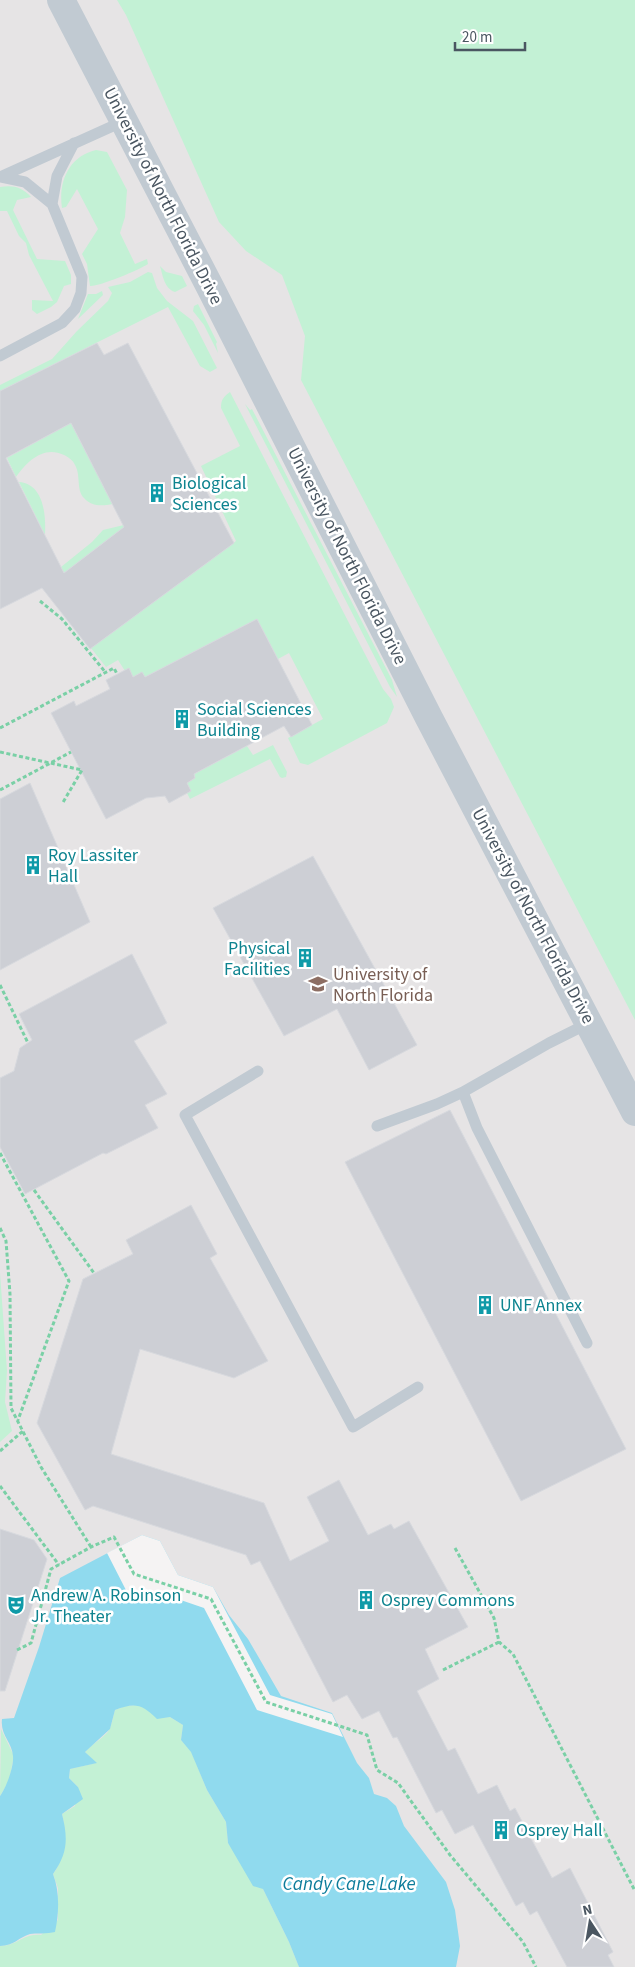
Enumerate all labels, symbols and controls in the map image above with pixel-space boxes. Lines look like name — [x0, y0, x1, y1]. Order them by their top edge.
scale bar — [455, 20, 525, 52]
text: 20 m — [462, 27, 492, 48]
street label: University of North Florida Drive — [97, 83, 229, 309]
street label: University of North Florida Drive — [281, 443, 413, 669]
place label: Biological Sciences — [172, 471, 246, 517]
building icon: Biological Sciences — [146, 482, 168, 504]
place label: Social Sciences Building — [197, 697, 312, 743]
building icon: Social Sciences Building — [171, 708, 193, 730]
street label: University of North Florida Drive — [465, 804, 601, 1028]
place label: Roy Lassiter Hall — [48, 843, 139, 889]
building icon: Roy Lassiter Hall — [22, 854, 44, 876]
place label: Physical Facilities — [224, 936, 290, 982]
building icon: Physical Facilities — [294, 947, 316, 969]
place label: University of North Florida — [333, 962, 433, 1008]
school or university icon: University of North Florida — [307, 973, 329, 995]
place label: UNF Annex — [500, 1293, 582, 1318]
building icon: UNF Annex — [474, 1294, 496, 1316]
place label: Andrew A. Robinson Jr. Theater — [31, 1583, 181, 1629]
place label: Osprey Commons — [381, 1588, 515, 1613]
building icon: Osprey Commons — [355, 1589, 377, 1611]
theatre icon: Andrew A. Robinson Jr. Theater — [5, 1594, 27, 1616]
place label: Osprey Hall — [516, 1818, 603, 1843]
building icon: Osprey Hall — [490, 1819, 512, 1841]
water label: Candy Cane Lake — [282, 1871, 416, 1898]
north arrow — [565, 1897, 615, 1947]
text: N — [581, 1900, 594, 1921]

